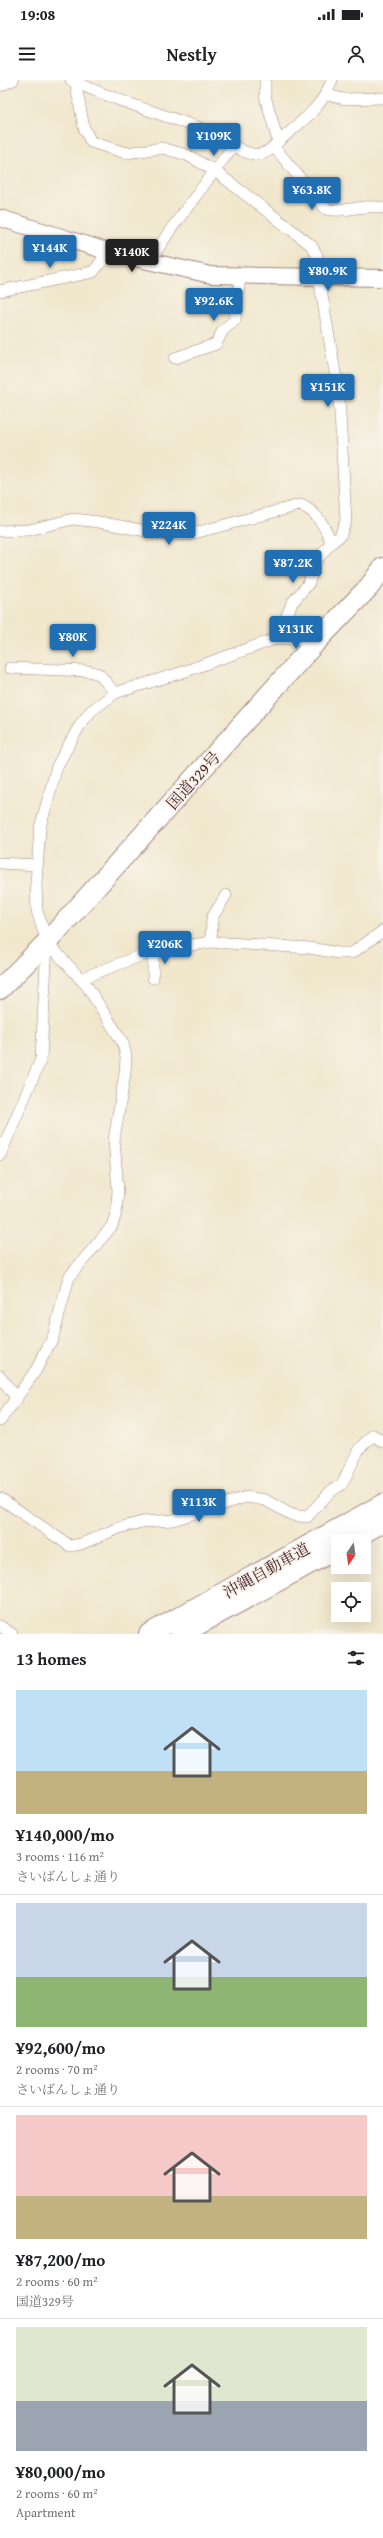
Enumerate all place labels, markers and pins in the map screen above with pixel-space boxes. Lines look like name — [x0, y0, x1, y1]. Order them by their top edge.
pin: ¥109K — [186, 123, 242, 157]
pin: ¥63.8K — [279, 177, 345, 211]
pin: ¥144K — [22, 235, 78, 269]
pin: ¥140K — [104, 239, 160, 273]
pin: ¥80.9K — [295, 258, 361, 292]
pin: ¥92.6K — [181, 288, 247, 322]
pin: ¥151K — [300, 374, 356, 408]
pin: ¥224K — [141, 512, 197, 546]
pin: ¥87.2K — [260, 550, 326, 584]
pin: ¥131K — [268, 616, 324, 650]
pin: ¥80K — [49, 624, 97, 658]
pin: ¥206K — [137, 931, 193, 965]
pin: ¥113K — [171, 1489, 227, 1523]

